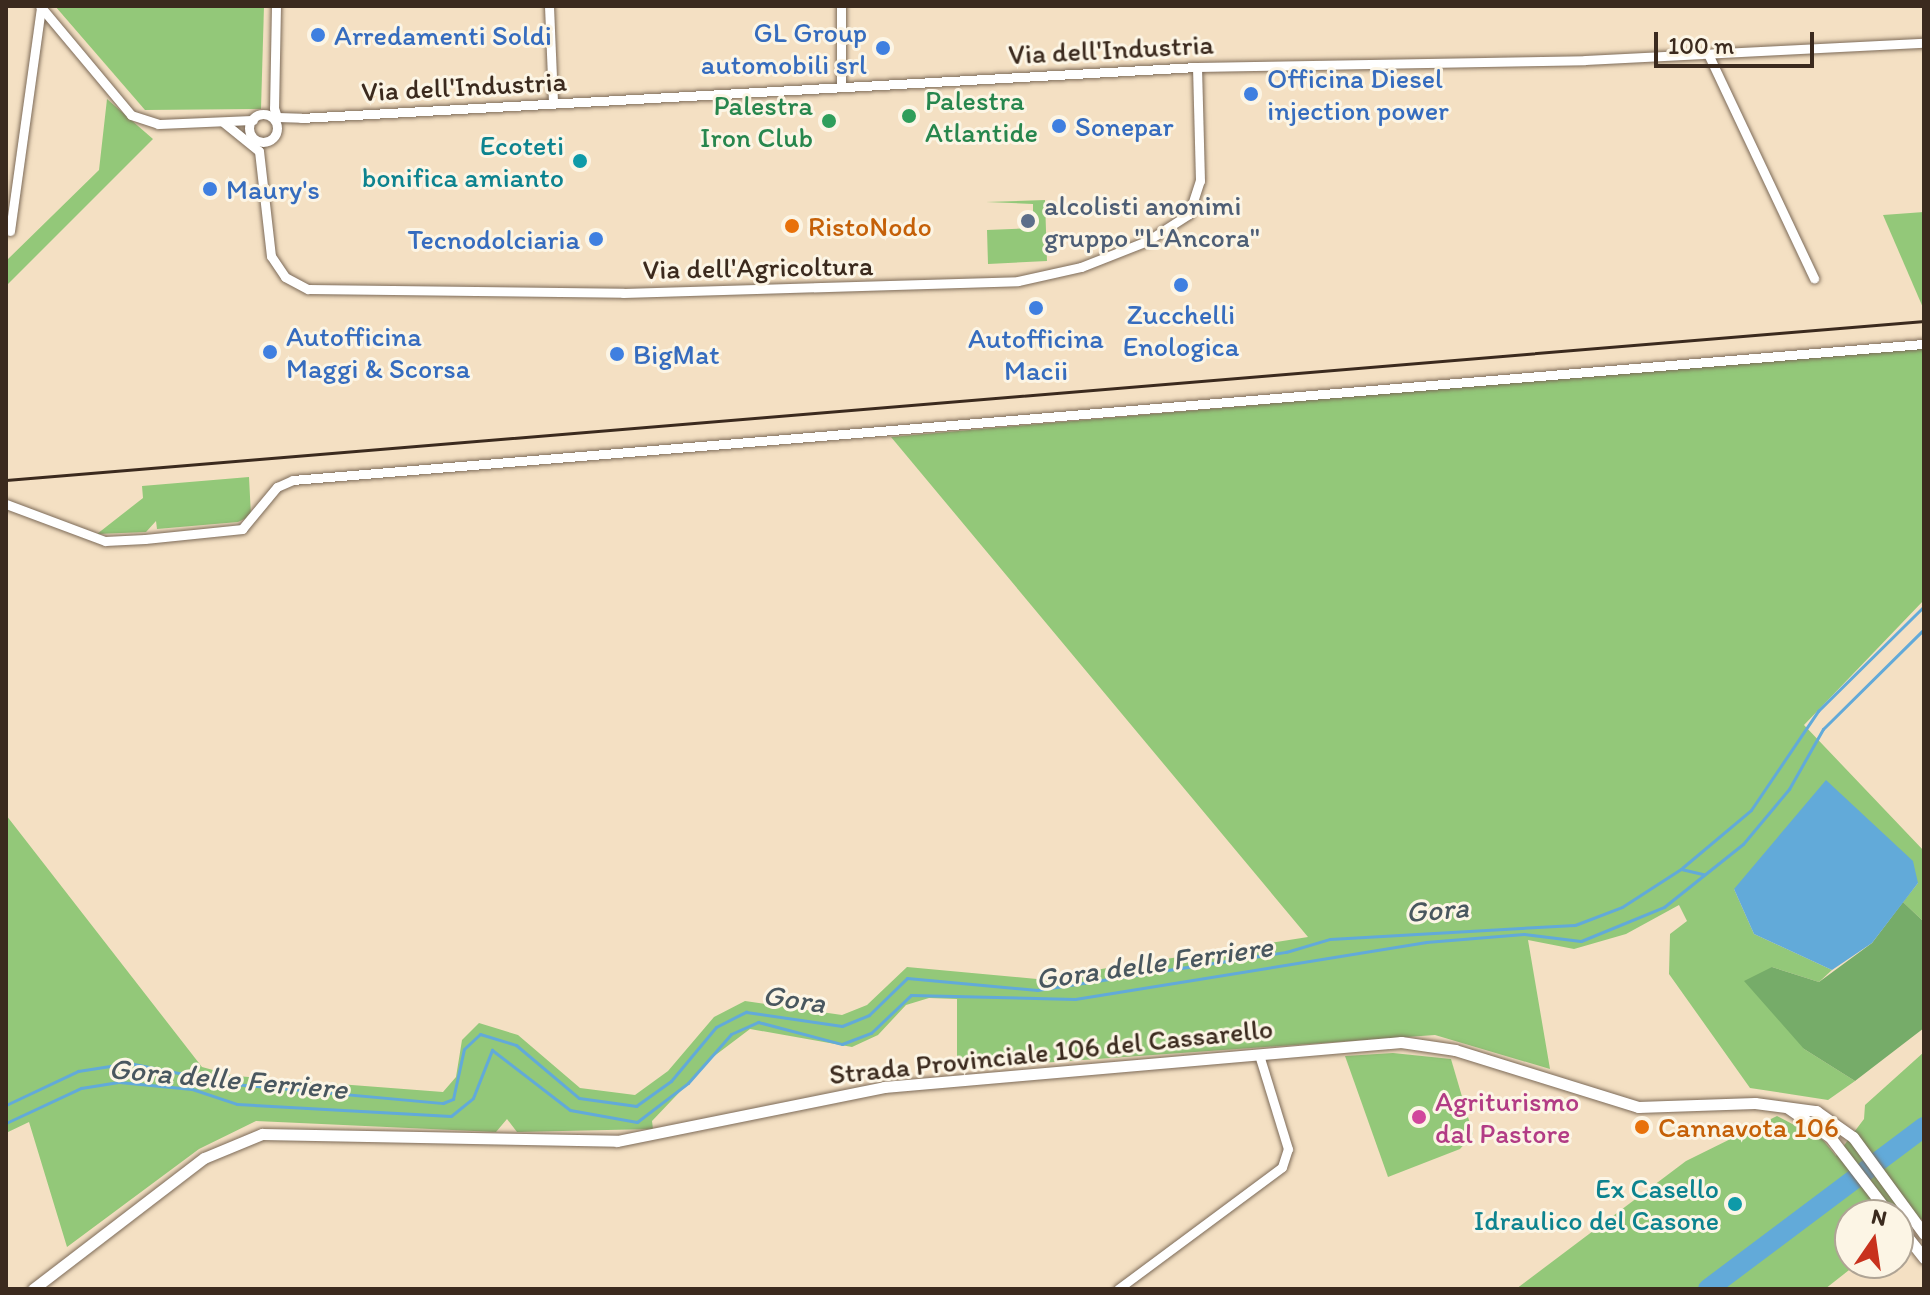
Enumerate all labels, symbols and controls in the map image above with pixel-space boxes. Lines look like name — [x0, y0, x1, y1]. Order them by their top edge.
place label: GL Group automobili srl — [701, 15, 867, 81]
scale bar — [1658, 16, 1818, 66]
place label: Arredamenti Soldi — [334, 18, 552, 52]
marker: Arredamenti Soldi — [309, 26, 327, 44]
street label: Via dell'Industria — [1007, 27, 1215, 71]
text: 100 m — [1668, 31, 1734, 60]
marker: GL Group automobili srl — [874, 39, 892, 57]
place label: Officina Diesel injection power — [1267, 61, 1449, 127]
street label: Via dell'Industria — [360, 64, 568, 108]
place label: Palestra Atlantide — [925, 83, 1038, 149]
marker: Officina Diesel injection power — [1242, 85, 1260, 103]
place label: Palestra Iron Club — [700, 88, 813, 154]
marker: Palestra Atlantide — [900, 107, 918, 125]
place label: Sonepar — [1075, 109, 1174, 143]
marker: Palestra Iron Club — [820, 112, 838, 130]
marker: Sonepar — [1050, 117, 1068, 135]
place label: Ecoteti bonifica amianto — [362, 128, 564, 194]
marker: Ecoteti bonifica amianto — [571, 152, 589, 170]
place label: Maury's — [226, 172, 320, 206]
marker: Maury's — [201, 180, 219, 198]
place label: alcolisti anonimi gruppo "L'Ancora" — [1044, 188, 1260, 254]
place label: RistoNodo — [808, 209, 932, 243]
marker: alcolisti anonimi gruppo "L'Ancora" — [1019, 212, 1037, 230]
marker: RistoNodo — [783, 217, 801, 235]
place label: Tecnodolciaria — [408, 222, 580, 256]
marker: Tecnodolciaria — [587, 230, 605, 248]
street label: Via dell'Agricoltura — [642, 248, 874, 286]
marker: Zucchelli Enologica — [1172, 276, 1190, 294]
place label: Zucchelli Enologica — [1123, 297, 1239, 363]
marker: Autofficina Macii — [1027, 299, 1045, 317]
place label: Autofficina Maggi & Scorsa — [286, 319, 469, 385]
place label: Autofficina Macii — [968, 321, 1104, 387]
place label: BigMat — [633, 337, 719, 371]
marker: Autofficina Maggi & Scorsa — [261, 343, 279, 361]
marker: BigMat — [608, 345, 626, 363]
water label: Gora — [1404, 889, 1470, 931]
water label: Gora delle Ferriere — [1033, 929, 1275, 997]
water label: Gora — [760, 977, 828, 1021]
street label: Strada Provinciale 106 del Cassarello — [827, 1011, 1275, 1091]
water label: Gora delle Ferriere — [108, 1051, 348, 1107]
place label: Agriturismo dal Pastore — [1435, 1084, 1579, 1150]
marker: Agriturismo dal Pastore — [1410, 1108, 1428, 1126]
place label: Cannavota 106 — [1658, 1110, 1839, 1144]
marker: Cannavota 106 — [1633, 1118, 1651, 1136]
place label: Ex Casello Idraulico del Casone — [1473, 1171, 1719, 1237]
marker: Ex Casello Idraulico del Casone — [1726, 1195, 1744, 1213]
north arrow — [1834, 1199, 1914, 1279]
text: N — [1869, 1202, 1889, 1232]

